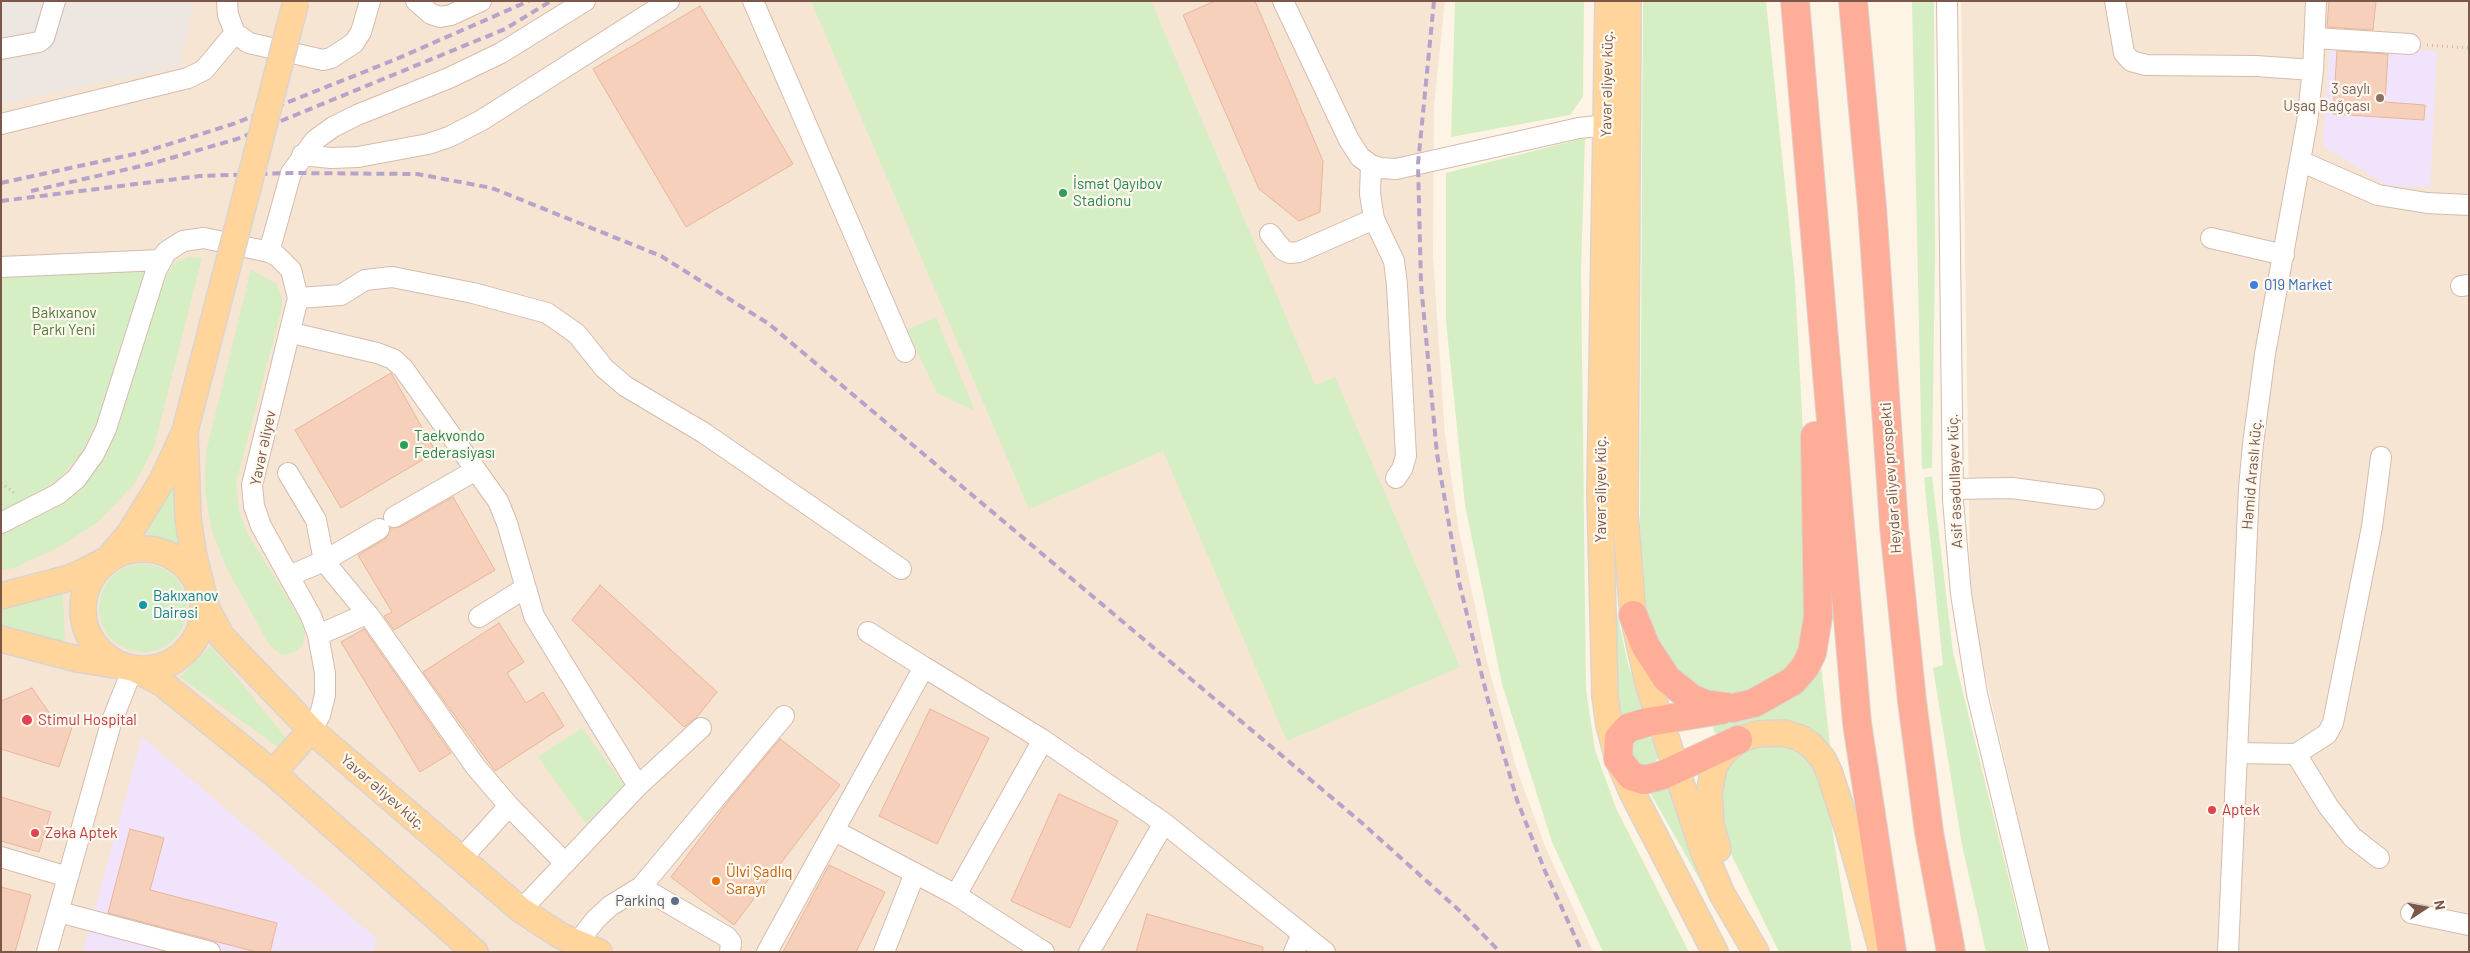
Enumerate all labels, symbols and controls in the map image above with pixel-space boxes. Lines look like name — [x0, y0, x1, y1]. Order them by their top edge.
street label: Yavər Əliyev küç. — [1597, 30, 1617, 138]
place label: 3 saylı Uşaq Bağçası — [2283, 80, 2370, 115]
marker: 3 saylı Uşaq Bağçası — [2374, 92, 2386, 104]
place label: İsmət Qayıbov Stadionu — [1073, 175, 1162, 210]
marker: İsmət Qayıbov Stadionu — [1057, 187, 1069, 199]
place label: 019 Market — [2264, 276, 2333, 294]
marker: 019 Market — [2248, 279, 2260, 291]
park label: Bakıxanov Parkı Yeni — [31, 304, 97, 339]
street label: Heydər Əliyev prospekti — [1877, 402, 1905, 554]
street label: Yavər Əliyev — [246, 409, 280, 487]
street label: Asif Əsədullayev küç. — [1944, 413, 1966, 549]
street label: Həmid Araslı küç. — [2238, 418, 2266, 530]
place label: Taekvondo Federasiyası — [414, 427, 495, 462]
street label: Yavər Əliyev küç. — [1592, 436, 1610, 542]
marker: Taekvondo Federasiyası — [398, 439, 410, 451]
place label: Bakıxanov Dairəsi — [153, 587, 218, 622]
marker: Bakıxanov Dairəsi — [137, 599, 149, 611]
place label: Stimul Hospital — [38, 711, 137, 729]
marker: Stimul Hospital — [20, 713, 34, 727]
street label: Yavər Əliyev küç. — [337, 750, 429, 834]
place label: Aptek — [2222, 801, 2260, 819]
marker: Aptek — [2206, 804, 2218, 816]
place label: Zəka Aptek — [45, 824, 117, 842]
marker: Zəka Aptek — [29, 827, 41, 839]
place label: Ülvi Şadlıq Sarayı — [726, 863, 793, 898]
marker: Ülvi Şadlıq Sarayı — [710, 875, 722, 887]
north arrow — [2400, 883, 2450, 933]
place label: Parkinq — [615, 892, 665, 910]
marker: Parkinq — [669, 895, 681, 907]
text: N — [2431, 899, 2449, 911]

